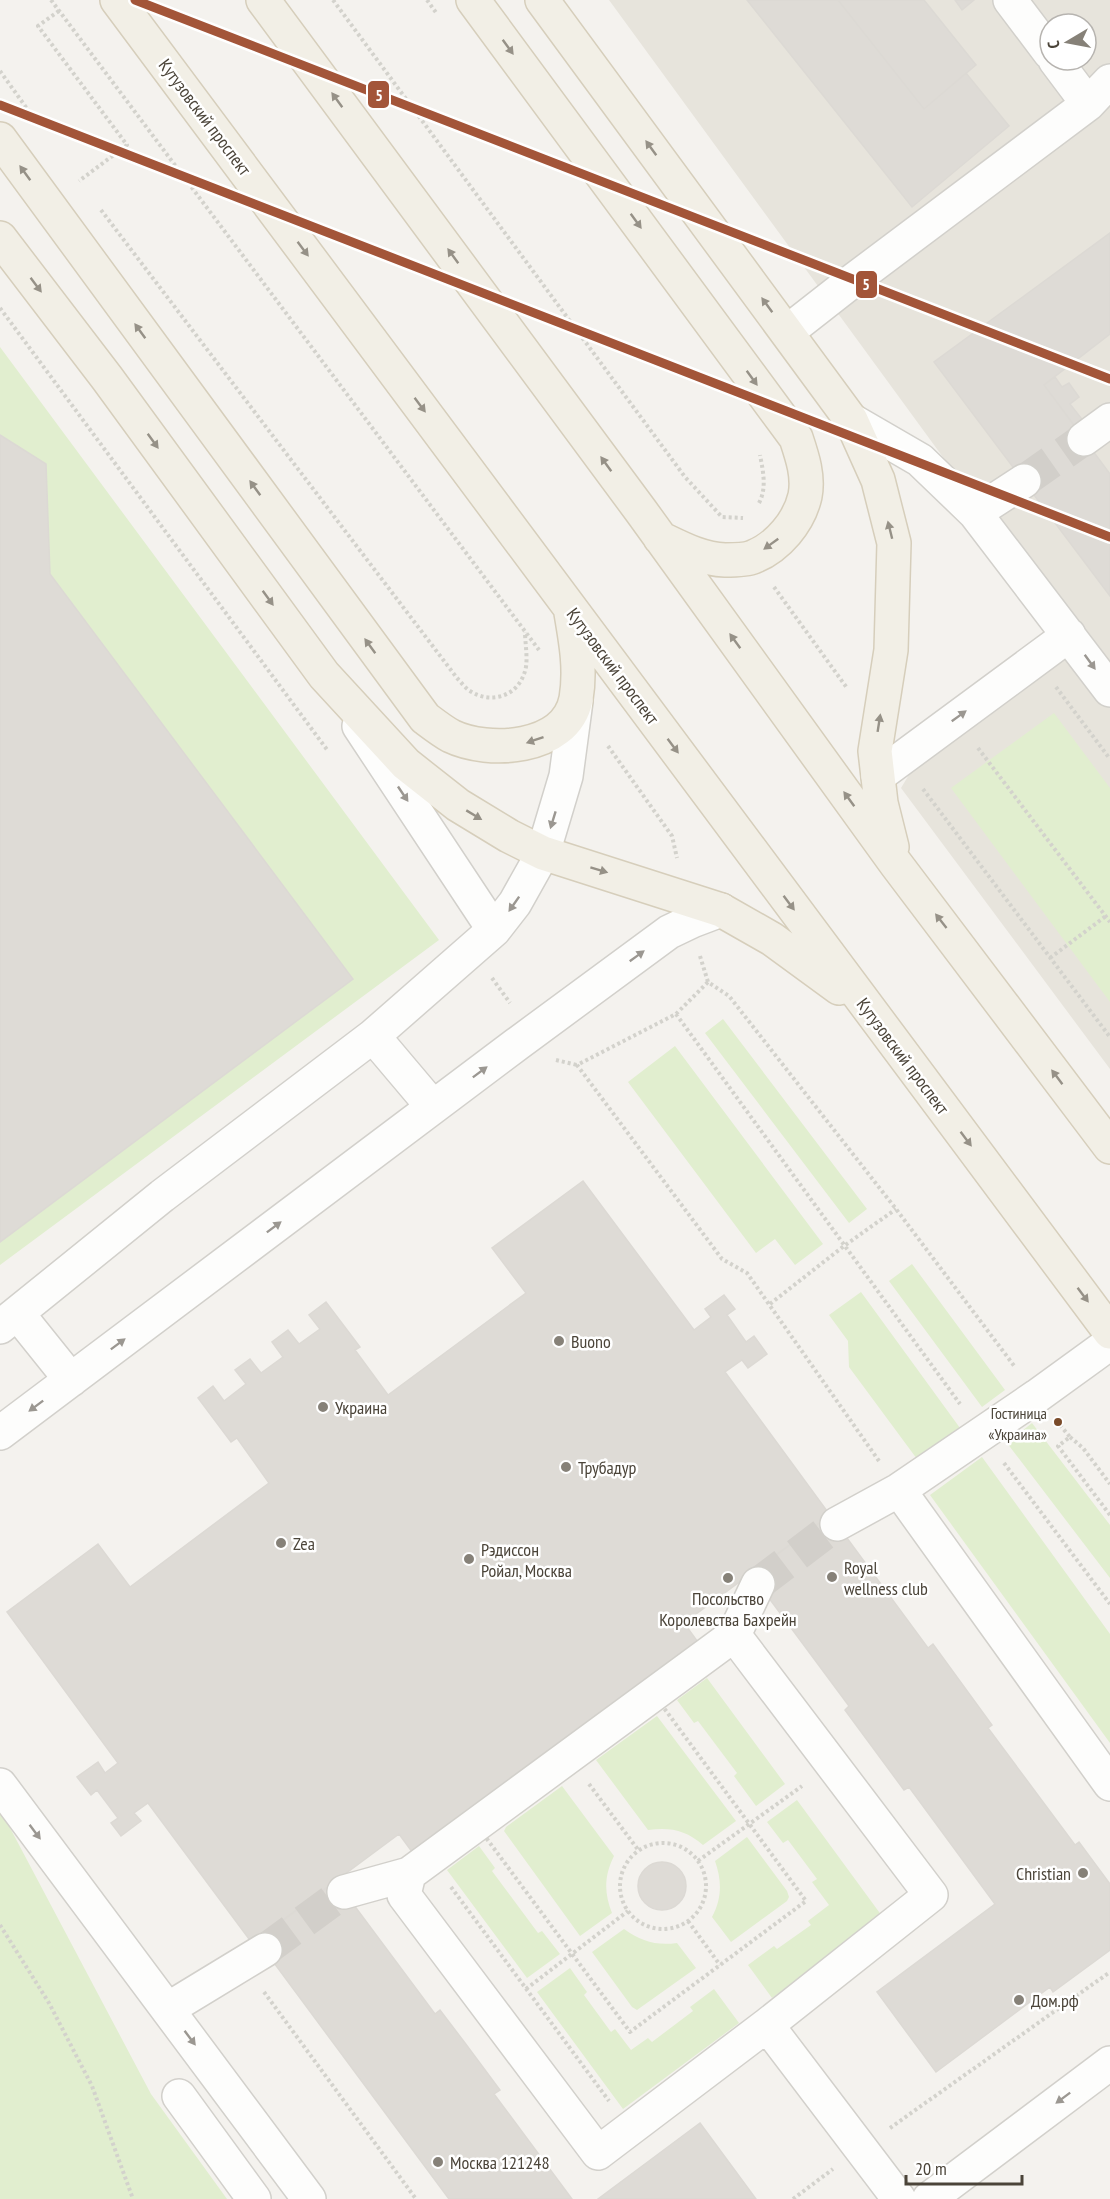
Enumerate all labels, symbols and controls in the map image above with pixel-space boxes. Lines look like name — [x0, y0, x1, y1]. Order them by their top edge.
north arrow — [1038, 12, 1098, 72]
text: С — [1043, 39, 1064, 50]
one-way arrow — [501, 40, 513, 55]
street label: Кутузовский проспект — [154, 54, 257, 180]
line badge: 5 — [367, 80, 390, 109]
text: 5 — [375, 85, 383, 105]
one-way arrow — [331, 92, 343, 108]
one-way arrow — [645, 140, 657, 156]
one-way arrow — [19, 166, 31, 182]
one-way arrow — [630, 212, 642, 228]
one-way arrow — [297, 240, 309, 256]
one-way arrow — [447, 249, 459, 264]
line badge: 5 — [855, 270, 878, 299]
text: 5 — [862, 274, 870, 294]
one-way arrow — [29, 277, 42, 293]
one-way arrow — [761, 297, 773, 313]
one-way arrow — [134, 323, 146, 339]
one-way arrow — [745, 370, 757, 385]
one-way arrow — [414, 397, 426, 413]
one-way arrow — [147, 432, 159, 448]
one-way arrow — [600, 456, 612, 472]
one-way arrow — [249, 481, 261, 497]
one-way arrow — [885, 521, 895, 539]
one-way arrow — [764, 538, 780, 550]
one-way arrow — [262, 589, 274, 605]
street label: Кутузовский проспект — [562, 603, 665, 729]
one-way arrow — [729, 634, 741, 649]
one-way arrow — [364, 638, 376, 654]
one-way arrow — [1083, 655, 1095, 670]
one-way arrow — [950, 710, 966, 722]
one-way arrow — [875, 714, 884, 733]
one-way arrow — [526, 735, 544, 745]
one-way arrow — [667, 738, 679, 754]
one-way arrow — [398, 785, 409, 802]
one-way arrow — [843, 792, 855, 808]
one-way arrow — [466, 809, 482, 820]
one-way arrow — [548, 811, 557, 829]
one-way arrow — [590, 866, 608, 876]
one-way arrow — [508, 895, 520, 911]
one-way arrow — [783, 895, 795, 911]
one-way arrow — [934, 913, 947, 929]
one-way arrow — [629, 950, 645, 962]
street label: Кутузовский проспект — [852, 993, 955, 1119]
one-way arrow — [473, 1066, 488, 1078]
one-way arrow — [1052, 1070, 1064, 1085]
one-way arrow — [959, 1132, 971, 1147]
one-way arrow — [266, 1221, 282, 1233]
one-way arrow — [1076, 1288, 1088, 1303]
place label: Buono — [571, 1330, 611, 1353]
marker: Buono — [552, 1334, 566, 1348]
one-way arrow — [111, 1339, 126, 1351]
place label: Украина — [335, 1396, 387, 1419]
one-way arrow — [28, 1400, 43, 1412]
marker: Украина — [316, 1400, 330, 1414]
place label: Гостиница «Украина» — [988, 1403, 1047, 1444]
marker: Гостиница «Украина» — [1052, 1416, 1064, 1428]
place label: Трубадур — [578, 1456, 636, 1479]
marker: Трубадур — [559, 1460, 573, 1474]
place label: Zea — [293, 1532, 315, 1555]
marker: Zea — [274, 1536, 288, 1550]
place label: Рэдиссон Ройал, Москва — [481, 1538, 572, 1582]
marker: Рэдиссон Ройал, Москва — [462, 1552, 476, 1566]
place label: Royal wellness club — [844, 1556, 928, 1600]
marker: Royal wellness club — [825, 1570, 839, 1584]
marker: Посольство Королевства Бахрейн — [721, 1571, 735, 1585]
place label: Посольство Королевства Бахрейн — [659, 1587, 797, 1631]
one-way arrow — [29, 1824, 41, 1839]
place label: Christian — [1016, 1862, 1071, 1885]
marker: Christian — [1076, 1866, 1090, 1880]
place label: Дом.рф — [1031, 1989, 1079, 2012]
marker: Дом.рф — [1012, 1993, 1026, 2007]
one-way arrow — [183, 2031, 195, 2046]
one-way arrow — [1056, 2092, 1071, 2104]
scale bar — [906, 2148, 1022, 2186]
place label: Москва 121248 — [450, 2151, 550, 2174]
marker: Москва 121248 — [431, 2155, 445, 2169]
text: 20 m — [915, 2157, 947, 2180]

